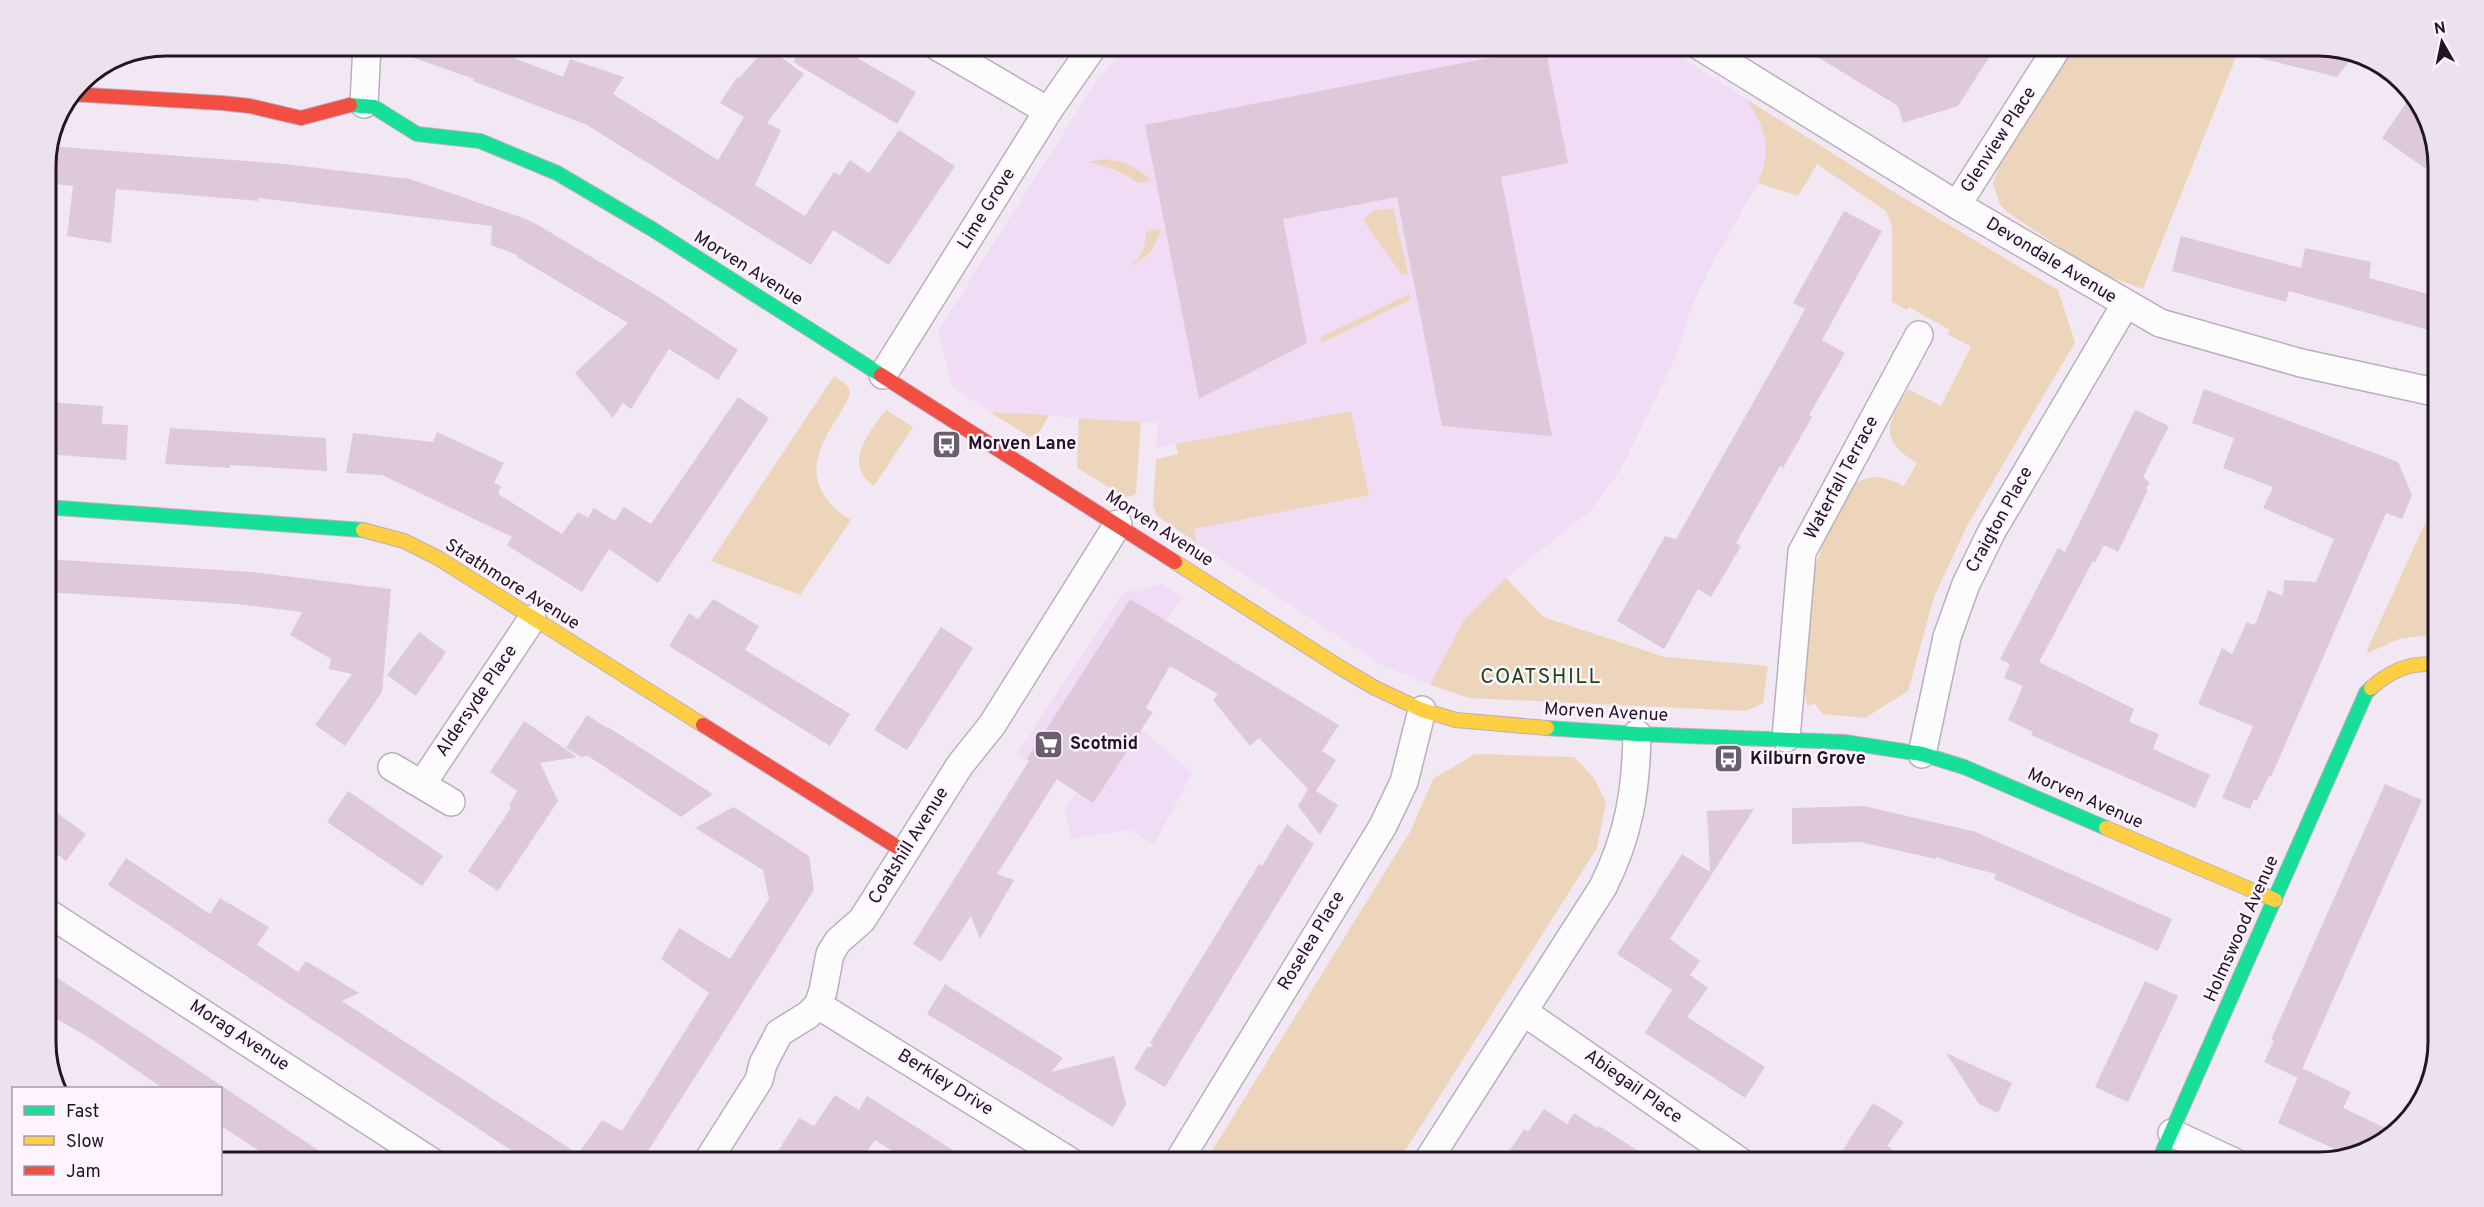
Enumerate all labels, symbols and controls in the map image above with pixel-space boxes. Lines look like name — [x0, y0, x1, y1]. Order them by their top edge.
north arrow — [2412, 12, 2472, 72]
text: N — [2433, 18, 2447, 40]
street label: Glenview Place — [1956, 83, 2042, 197]
street label: Lime Grove — [953, 164, 1021, 254]
street label: Devondale Avenue — [1981, 213, 2121, 309]
street label: Morven Avenue — [689, 226, 807, 312]
street label: Waterfall Terrace — [1800, 412, 1884, 544]
bus stop icon: Morven Lane — [931, 428, 963, 460]
place label: Morven Lane — [968, 433, 1076, 456]
street label: Craigton Place — [1961, 463, 2039, 577]
street label: Morven Avenue — [1101, 485, 1217, 573]
street label: Strathmore Avenue — [440, 534, 584, 636]
street label: Aldersyde Place — [431, 641, 523, 761]
district label: COATSHILL — [1480, 664, 1602, 691]
street label: Morven Avenue — [1543, 698, 1669, 728]
supermarket icon: Scotmid — [1033, 728, 1065, 760]
place label: Scotmid — [1070, 733, 1138, 756]
bus stop icon: Kilburn Grove — [1713, 743, 1745, 775]
place label: Kilburn Grove — [1750, 748, 1866, 771]
street label: Morven Avenue — [2023, 763, 2147, 835]
street label: Coatshill Avenue — [864, 783, 954, 909]
street label: Holmswood Avenue — [2199, 852, 2285, 1006]
street label: Roselea Place — [1273, 887, 1351, 995]
street label: Morag Avenue — [185, 995, 293, 1077]
street label: Berkley Drive — [893, 1044, 997, 1122]
street label: Abiegail Place — [1579, 1045, 1687, 1129]
legend — [12, 1087, 222, 1195]
text: Fast — [66, 1101, 99, 1124]
text: Slow — [66, 1131, 104, 1154]
text: Jam — [66, 1161, 101, 1184]

